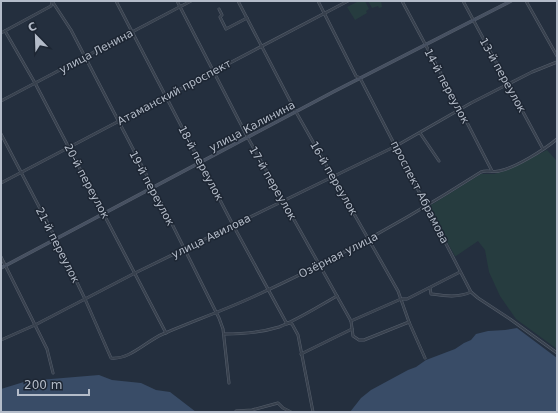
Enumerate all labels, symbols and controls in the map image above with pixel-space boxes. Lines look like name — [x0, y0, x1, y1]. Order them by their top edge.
north arrow — [16, 16, 56, 56]
text: С — [26, 20, 39, 35]
street label: улица Ленина — [57, 27, 135, 76]
street label: 13-й переулок — [477, 36, 529, 115]
street label: 14-й переулок — [421, 46, 472, 126]
street label: Атаманский проспект — [115, 57, 234, 128]
street label: улица Калинина — [207, 98, 297, 155]
street label: 18-й переулок — [175, 123, 226, 203]
street label: 16-й переулок — [307, 139, 360, 218]
street label: проспект Абрамова — [388, 139, 451, 246]
street label: 20-й переулок — [61, 141, 112, 221]
street label: 17-й переулок — [246, 144, 299, 223]
street label: 19-й переулок — [126, 148, 177, 228]
street label: 21-й переулок — [33, 205, 82, 286]
street label: улица Авилова — [169, 212, 253, 261]
street label: Озёрная улица — [296, 230, 380, 281]
scale bar — [18, 371, 89, 397]
text: 200 m — [24, 378, 62, 392]

